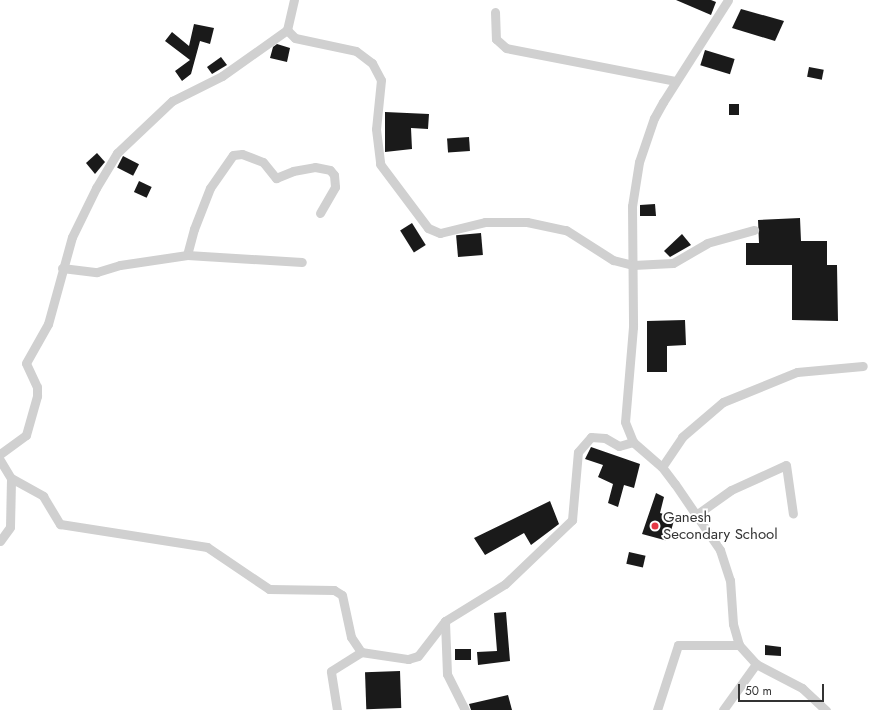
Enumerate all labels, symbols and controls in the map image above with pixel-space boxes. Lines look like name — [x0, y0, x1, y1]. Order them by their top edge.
place label: Ganesh Secondary School — [663, 508, 778, 543]
marker: Ganesh Secondary School — [650, 521, 660, 531]
scale bar — [740, 676, 826, 702]
text: 50 m — [745, 682, 772, 700]

